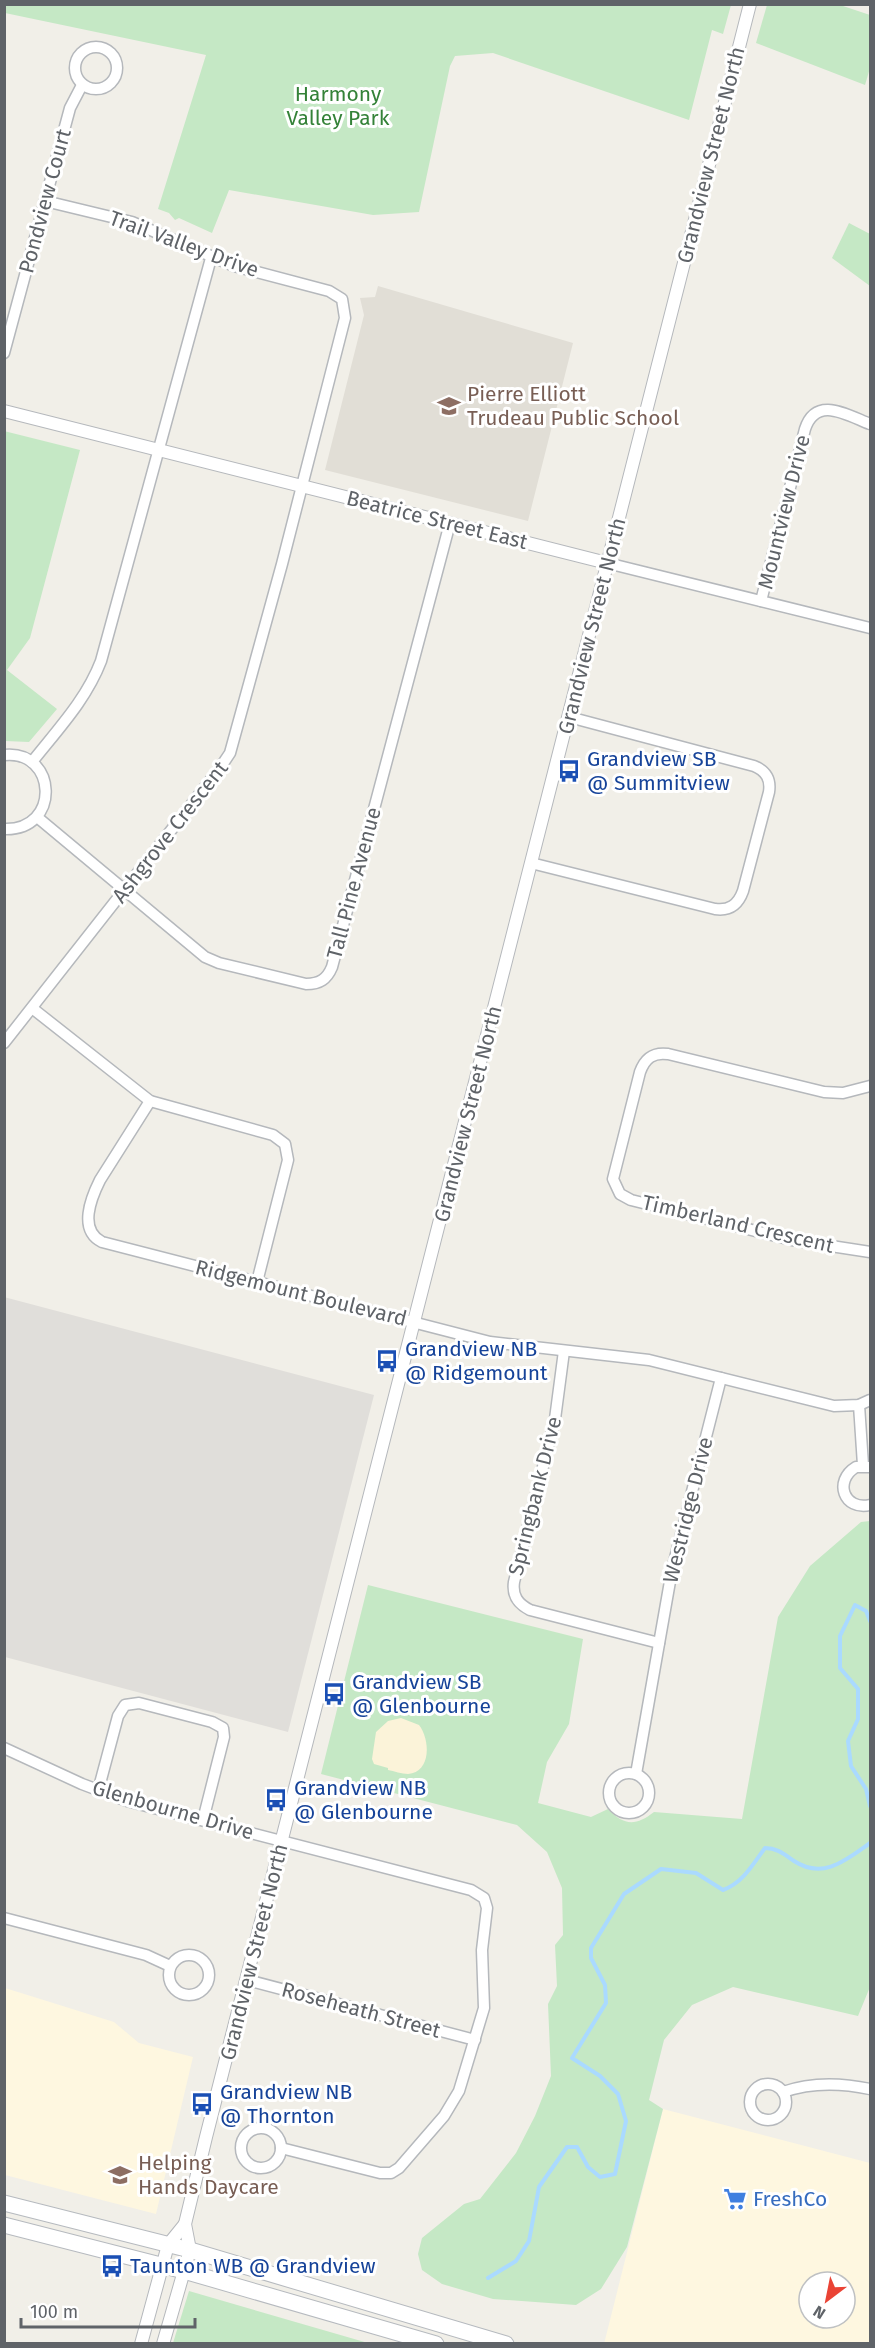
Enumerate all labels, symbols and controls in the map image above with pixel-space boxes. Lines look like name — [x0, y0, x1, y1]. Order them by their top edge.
street label: Grandview Street North — [671, 44, 751, 266]
park label: Harmony Valley Park — [287, 81, 390, 131]
street label: Pondview Court — [13, 126, 77, 276]
street label: Trail Valley Drive — [106, 205, 262, 283]
place label: Pierre Elliott Trudeau Public School — [467, 381, 679, 431]
school or university icon: Pierre Elliott Trudeau Public School — [436, 393, 462, 419]
street label: Mountview Drive — [752, 432, 816, 592]
street label: Beatrice Street East — [344, 485, 531, 555]
street label: Grandview Street North — [552, 515, 632, 737]
place label: Grandview SB @ Summitview — [587, 746, 730, 796]
street label: Ashgrove Crescent — [106, 755, 234, 908]
bus stop icon: Grandview SB @ Summitview — [556, 758, 582, 784]
street label: Tall Pine Avenue — [321, 804, 387, 962]
street label: Grandview Street North — [428, 1003, 508, 1225]
street label: Timberland Crescent — [640, 1189, 837, 1259]
street label: Ridgemount Boulevard — [192, 1254, 410, 1332]
place label: Grandview NB @ Ridgemount — [405, 1336, 548, 1386]
bus stop icon: Grandview NB @ Ridgemount — [374, 1348, 400, 1374]
street label: Springbank Drive — [503, 1414, 567, 1578]
street label: Westridge Drive — [657, 1434, 719, 1586]
place label: Grandview SB @ Glenbourne — [352, 1669, 491, 1719]
bus stop icon: Grandview SB @ Glenbourne — [321, 1681, 347, 1707]
street label: Glenbourne Drive — [89, 1775, 257, 1845]
place label: Grandview NB @ Glenbourne — [294, 1775, 433, 1825]
bus stop icon: Grandview NB @ Glenbourne — [263, 1787, 289, 1813]
street label: Grandview Street North — [214, 1841, 294, 2063]
street label: Roseheath Street — [279, 1976, 444, 2044]
place label: Grandview NB @ Thornton — [220, 2079, 352, 2129]
bus stop icon: Grandview NB @ Thornton — [189, 2091, 215, 2117]
place label: Helping Hands Daycare — [138, 2150, 279, 2200]
school or university icon: Helping Hands Daycare — [107, 2162, 133, 2188]
supermarket icon: FreshCo — [722, 2186, 748, 2212]
place label: FreshCo — [753, 2186, 827, 2212]
bus stop icon: Taunton WB @ Grandview — [99, 2253, 125, 2279]
place label: Taunton WB @ Grandview — [130, 2253, 376, 2279]
north arrow — [797, 2270, 857, 2330]
scale bar — [21, 2291, 195, 2329]
text: 100 m — [30, 2301, 78, 2323]
text: N — [810, 2301, 829, 2323]

